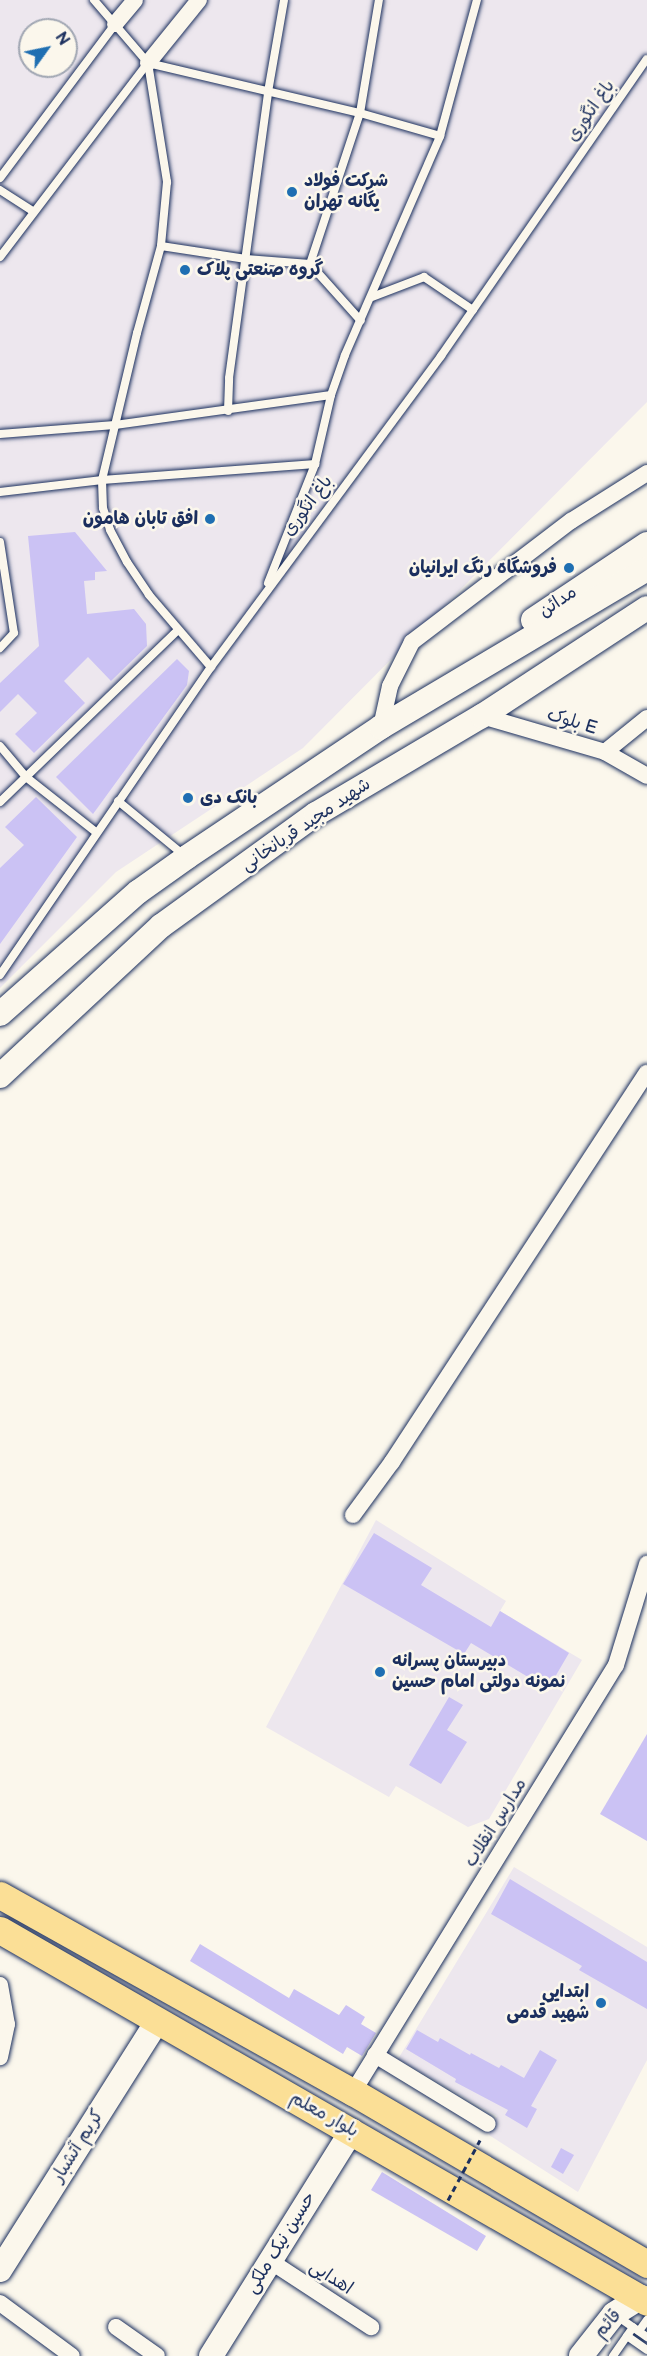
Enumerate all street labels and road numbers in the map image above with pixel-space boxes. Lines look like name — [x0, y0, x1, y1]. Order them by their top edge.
street label: باغ انگوری — [562, 76, 620, 146]
street label: باغ انگوری — [278, 471, 338, 541]
street label: مدائن — [535, 582, 581, 622]
street label: بلوک E — [544, 704, 600, 740]
street label: شهید مجید قربانخانی — [237, 774, 375, 876]
street label: مدارس انقلاب — [460, 1775, 532, 1871]
street label: بلوار معلم — [286, 2087, 362, 2143]
street label: کریم آتشبار — [47, 2106, 109, 2186]
street label: حسین نیک ملکی — [241, 2188, 321, 2298]
street label: اهدایی — [305, 2256, 357, 2300]
street label: قائم — [589, 2305, 627, 2343]

